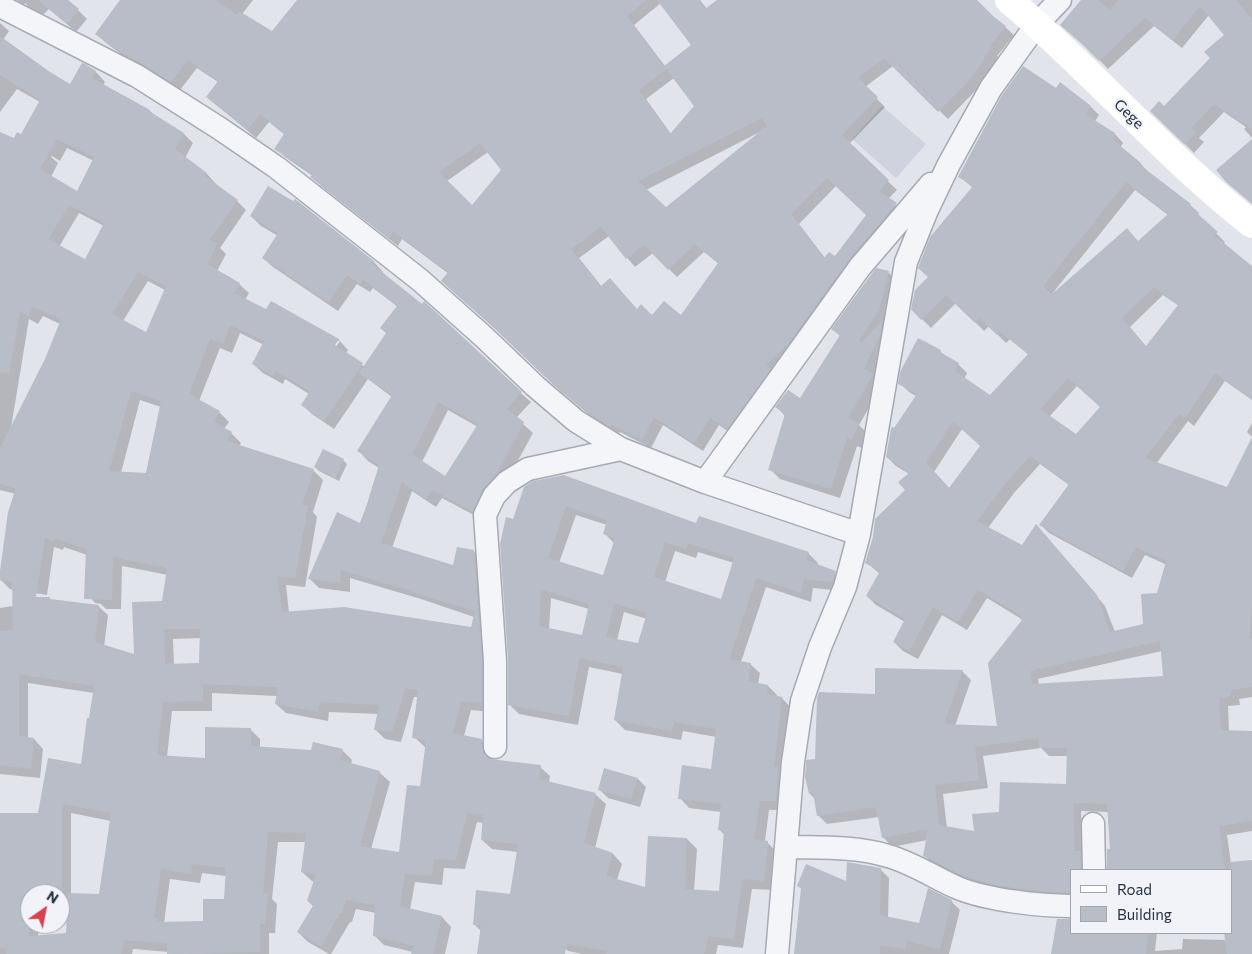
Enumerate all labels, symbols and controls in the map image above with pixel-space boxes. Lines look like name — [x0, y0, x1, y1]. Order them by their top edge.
street label: Gege — [1110, 95, 1148, 133]
legend — [1070, 869, 1232, 934]
text: Road — [1117, 880, 1152, 898]
north arrow — [20, 884, 70, 934]
text: N — [44, 887, 62, 907]
text: Building — [1117, 905, 1172, 923]

